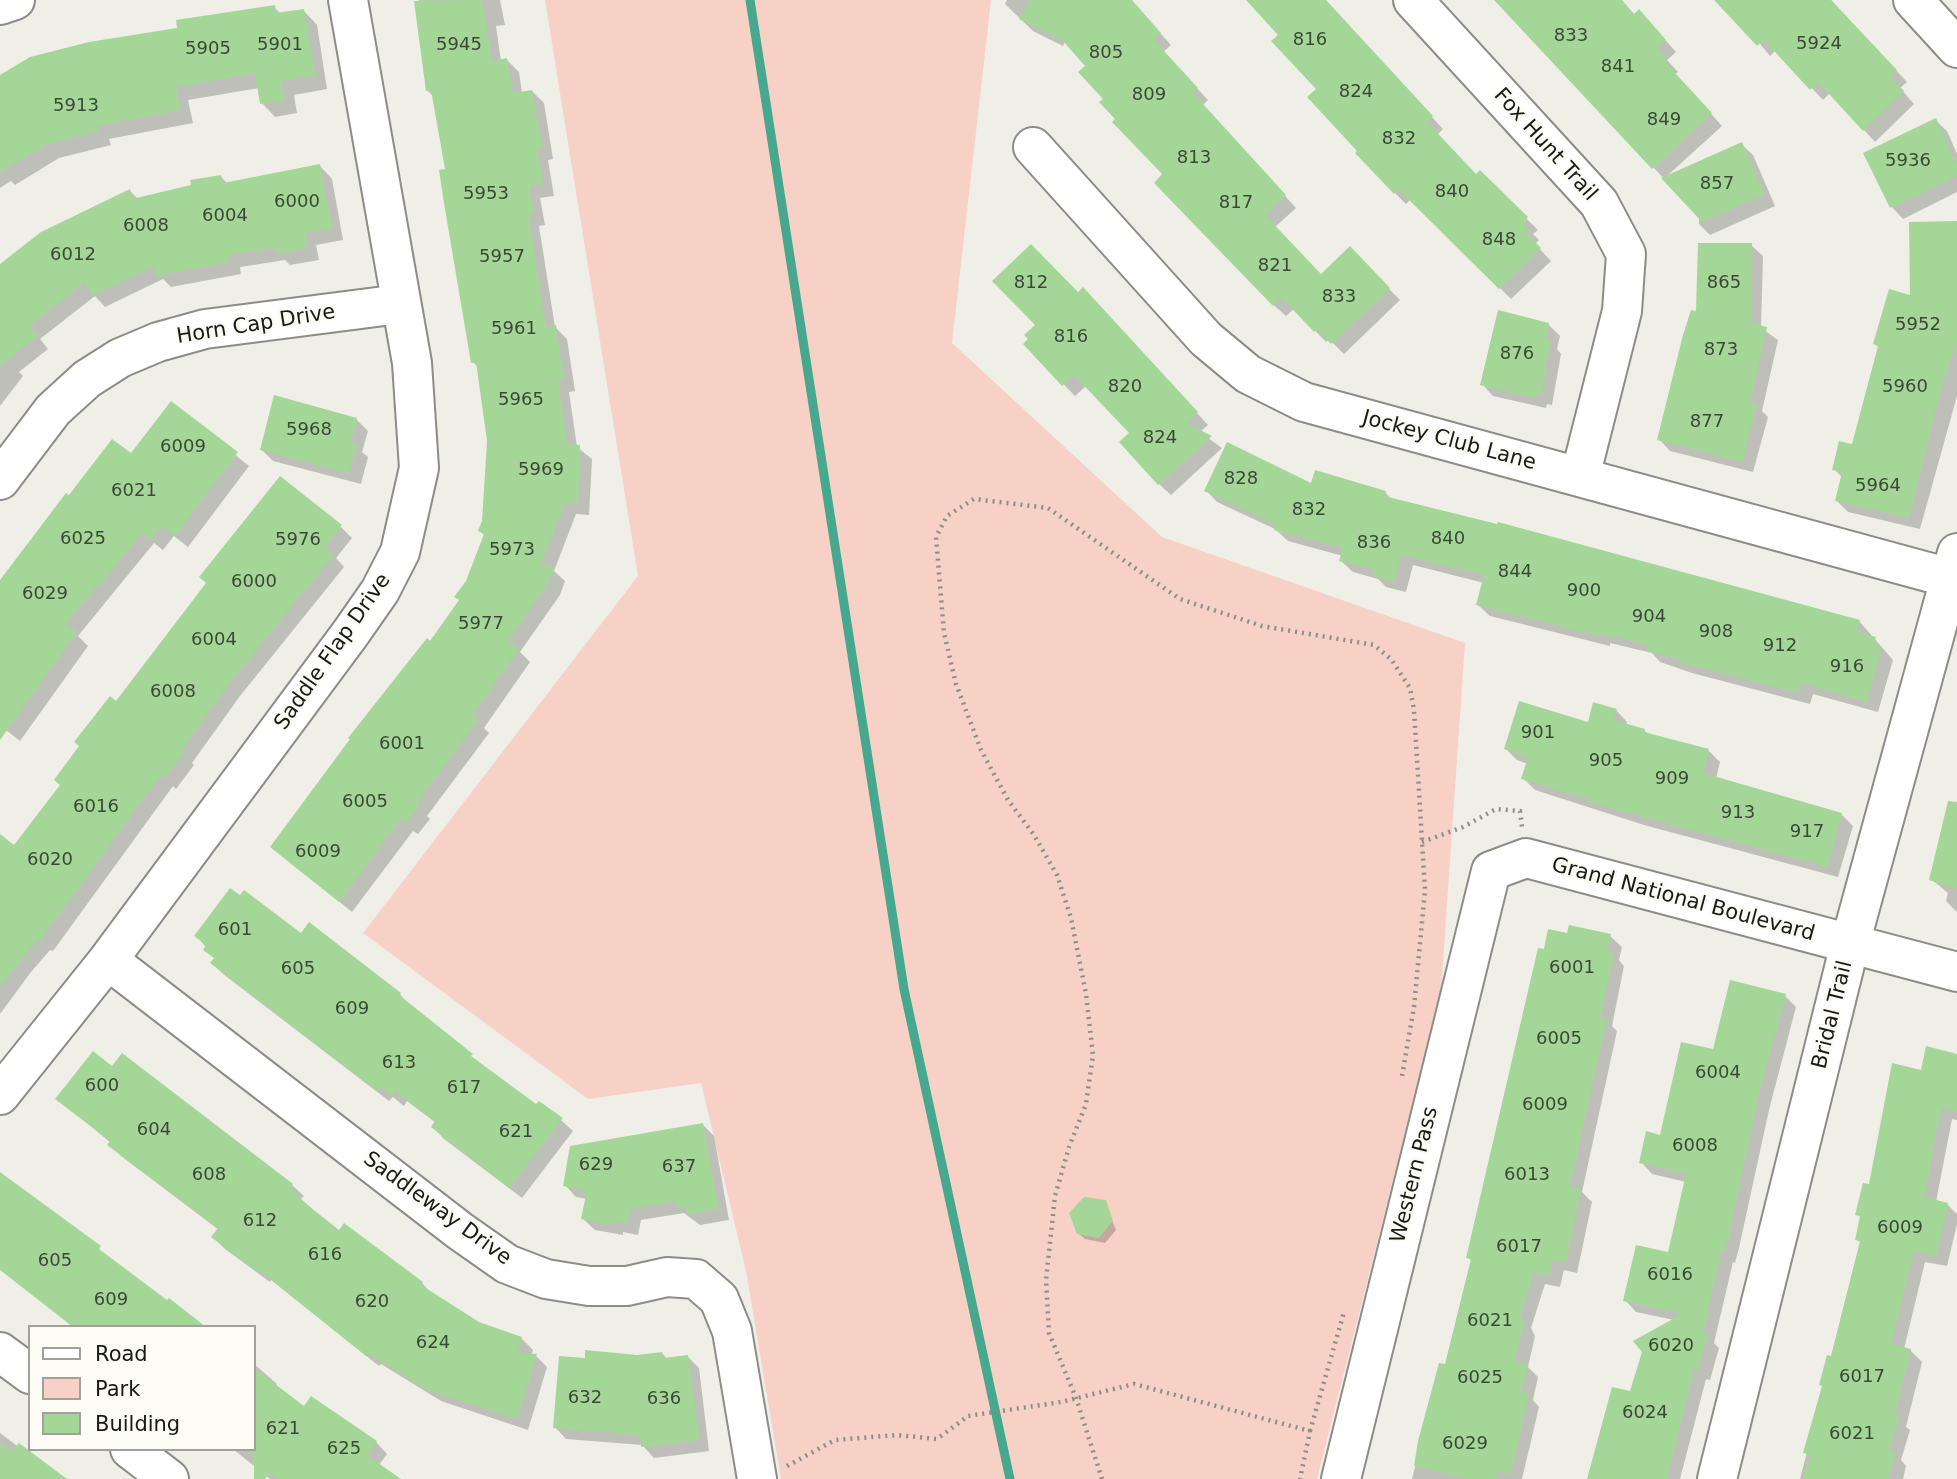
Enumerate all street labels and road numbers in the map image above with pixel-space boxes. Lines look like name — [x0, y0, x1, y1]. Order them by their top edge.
street label: Fox Hunt Trail — [1488, 83, 1602, 207]
street label: Horn Cap Drive — [175, 300, 337, 350]
street label: Jockey Club Lane — [1359, 406, 1539, 476]
street label: Saddle Flap Drive — [270, 569, 396, 735]
street label: Grand National Boulevard — [1549, 853, 1817, 947]
street label: Bridal Trail — [1807, 958, 1859, 1072]
street label: Western Pass — [1386, 1104, 1444, 1246]
street label: Saddleway Drive — [358, 1147, 516, 1271]

